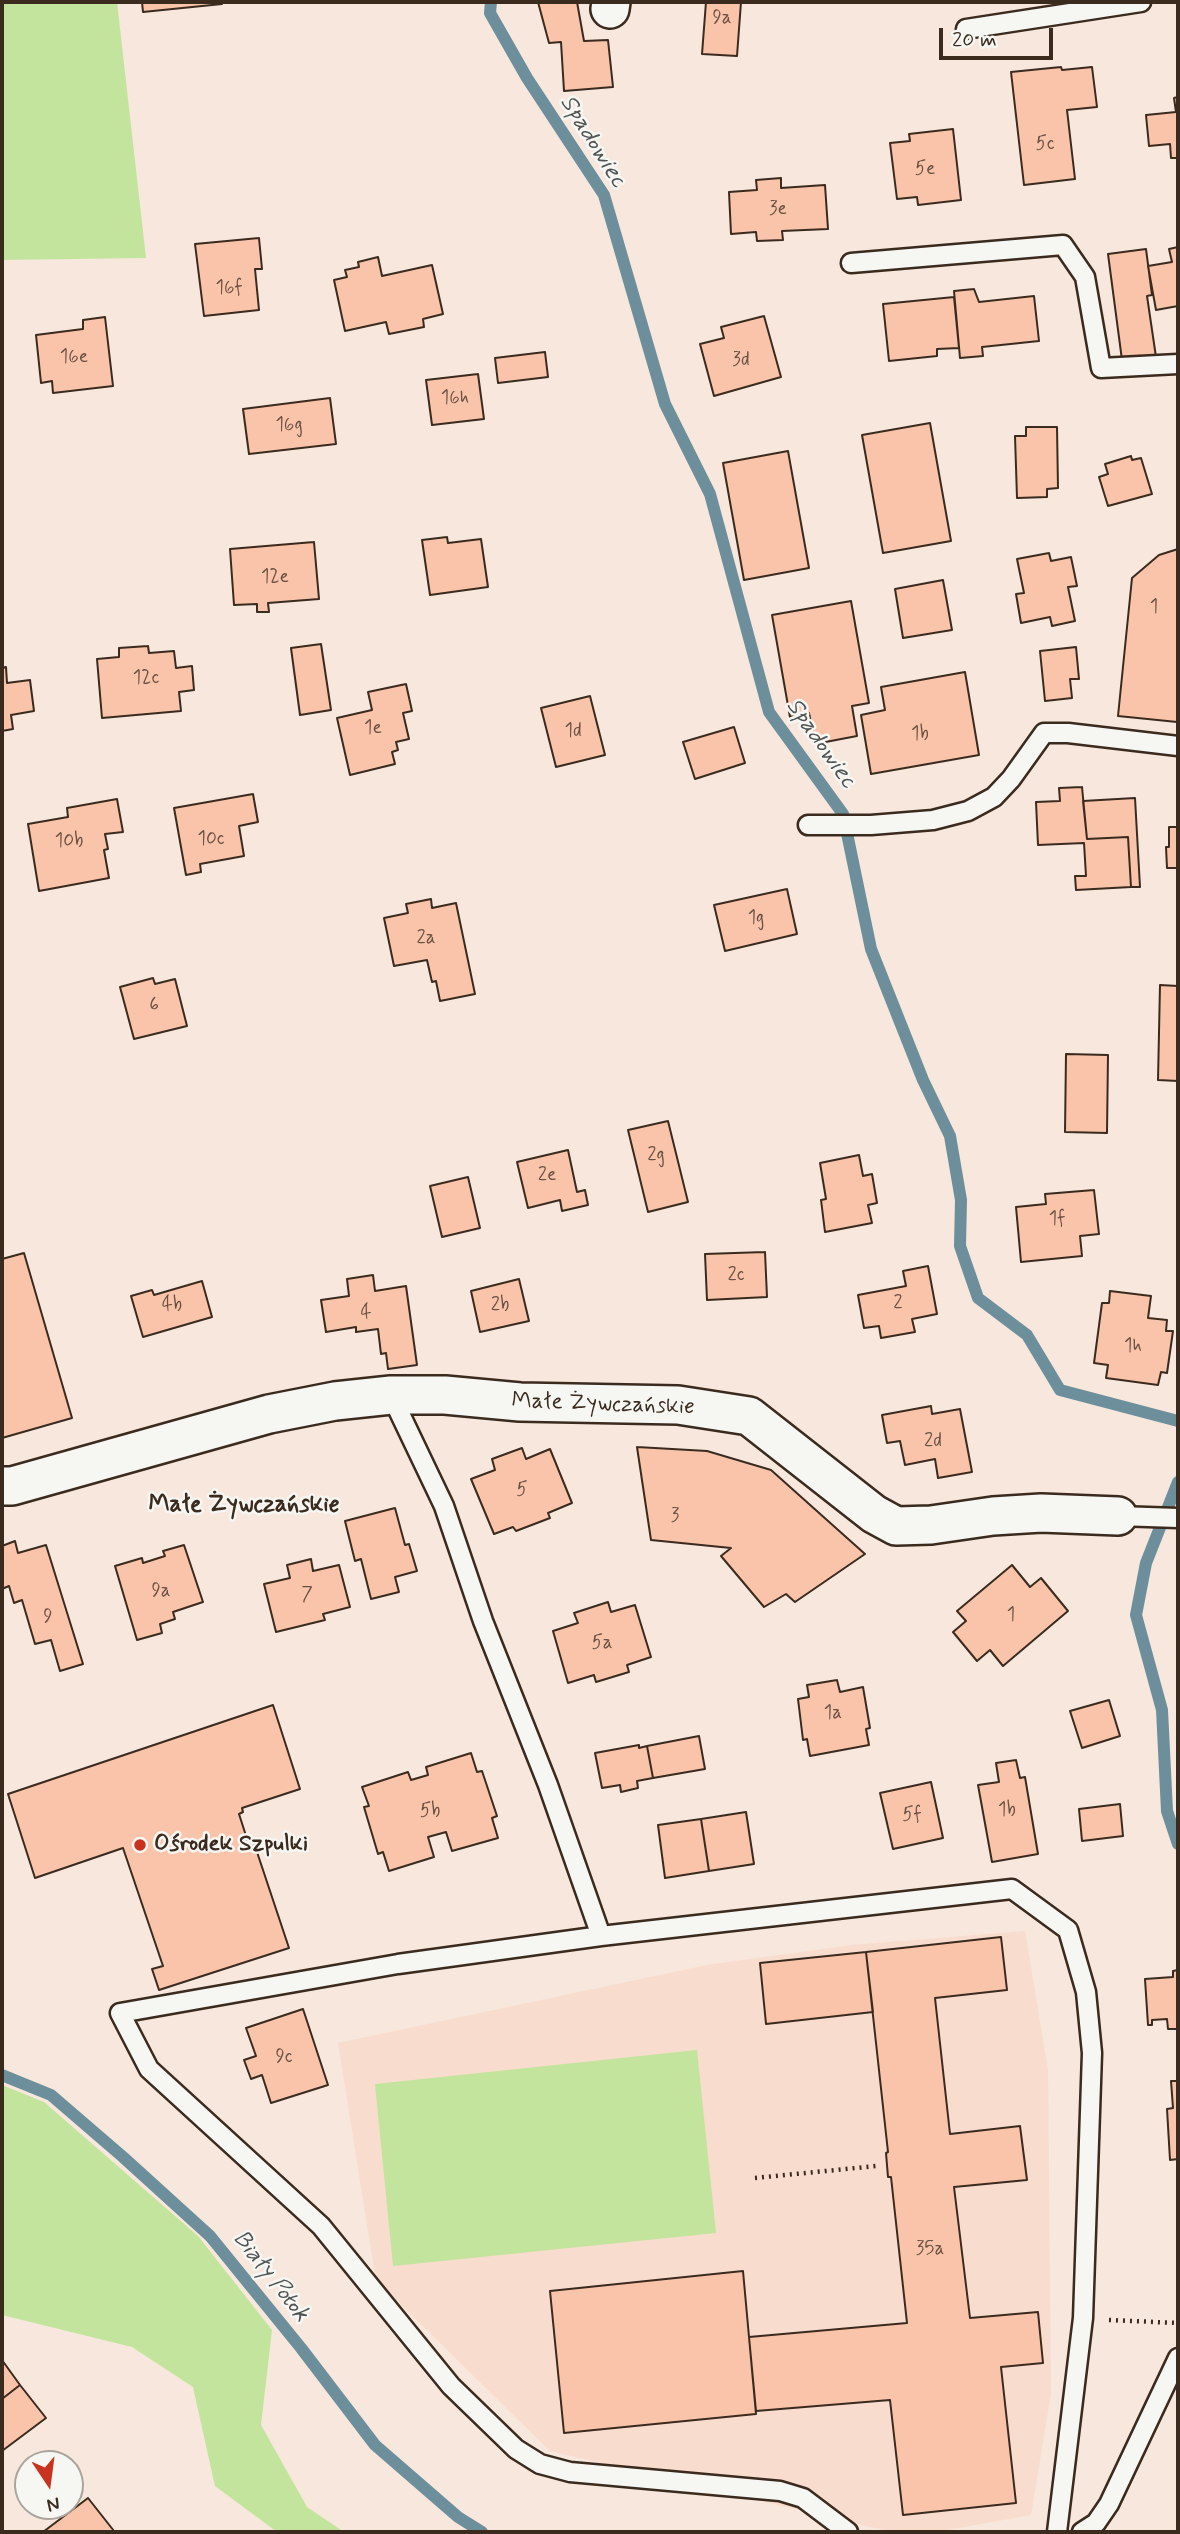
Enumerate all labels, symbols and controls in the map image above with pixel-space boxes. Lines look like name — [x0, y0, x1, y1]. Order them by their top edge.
house number: 9a — [712, 8, 732, 30]
scale bar — [942, 14, 1056, 58]
text: 20 m — [952, 26, 997, 54]
water label: Spadowiec — [552, 91, 632, 193]
house number: 5c — [1035, 134, 1055, 156]
house number: 5e — [915, 159, 935, 181]
house number: 3e — [769, 199, 787, 221]
house number: 16f — [215, 278, 243, 300]
house number: 16e — [60, 347, 88, 369]
house number: 3d — [732, 350, 750, 372]
house number: 16h — [441, 388, 469, 410]
house number: 16g — [275, 415, 303, 437]
house number: 12e — [261, 567, 289, 589]
house number: 1 — [1150, 597, 1158, 619]
house number: 12c — [133, 668, 159, 690]
water label: Spadowiec — [779, 693, 861, 795]
house number: 1e — [364, 718, 382, 740]
house number: 1d — [564, 721, 582, 743]
house number: 1b — [911, 724, 929, 746]
house number: 10c — [197, 829, 225, 851]
house number: 10b — [55, 831, 83, 853]
house number: 1g — [748, 908, 764, 930]
house number: 2a — [416, 928, 436, 950]
house number: 6 — [149, 995, 159, 1017]
house number: 2g — [647, 1145, 665, 1167]
house number: 2e — [538, 1165, 556, 1187]
house number: 1f — [1049, 1209, 1065, 1231]
house number: 2c — [727, 1265, 745, 1287]
house number: 2 — [893, 1293, 903, 1315]
house number: 4b — [162, 1295, 182, 1317]
house number: 2b — [491, 1295, 509, 1317]
house number: 4 — [360, 1303, 372, 1325]
house number: 1h — [1124, 1336, 1142, 1358]
street label: Małe Żywczańskie — [511, 1388, 695, 1422]
house number: 2d — [924, 1431, 942, 1453]
house number: 5 — [516, 1480, 528, 1502]
district label: Małe Żywczańskie — [148, 1492, 340, 1520]
house number: 3 — [671, 1506, 679, 1528]
house number: 9a — [151, 1581, 171, 1603]
house number: 7 — [301, 1585, 313, 1607]
house number: 1 — [1007, 1605, 1015, 1627]
house number: 9 — [43, 1607, 53, 1629]
house number: 5a — [591, 1633, 613, 1655]
house number: 1a — [824, 1703, 842, 1725]
house number: 1b — [998, 1800, 1016, 1822]
house number: 5b — [420, 1801, 440, 1823]
house number: 5f — [902, 1805, 922, 1827]
place label: Ośrodek Szpulki — [154, 1831, 308, 1859]
marker: Ośrodek Szpulki — [132, 1837, 148, 1853]
house number: 9c — [275, 2047, 293, 2069]
water label: Biały Potok — [225, 2226, 315, 2328]
house number: 35a — [916, 2239, 944, 2261]
north arrow — [14, 2450, 84, 2520]
text: N — [44, 2490, 62, 2518]

